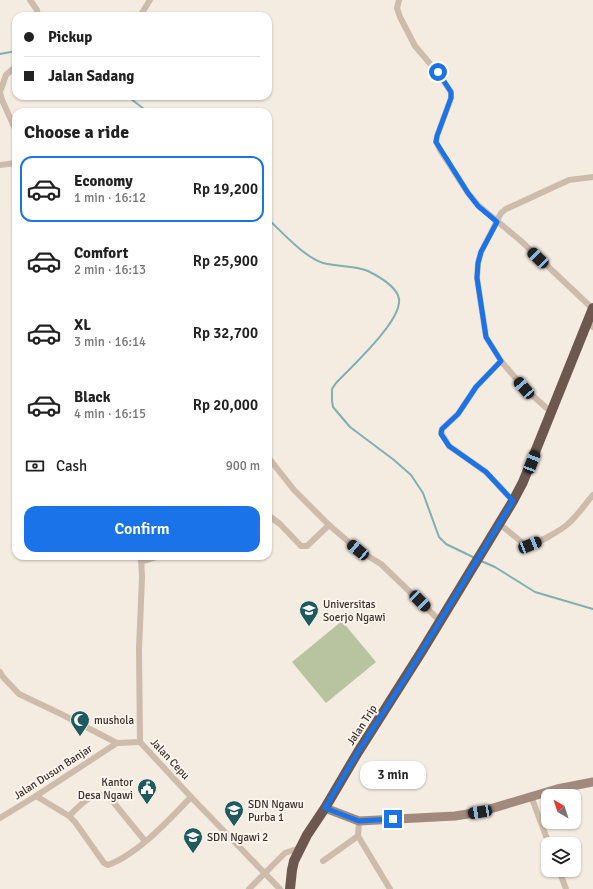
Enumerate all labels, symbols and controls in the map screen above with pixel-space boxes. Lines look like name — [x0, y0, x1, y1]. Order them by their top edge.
text: Pickup — [48, 28, 92, 46]
route start — [429, 63, 447, 81]
text: Jalan Sadang — [48, 67, 134, 85]
text: Choose a ride — [24, 121, 129, 143]
icon: car — [26, 171, 62, 207]
text: Economy — [74, 172, 133, 190]
text: Rp 19,200 — [193, 180, 258, 198]
text: 1 min · 16:12 — [74, 190, 146, 206]
icon: car — [26, 243, 62, 279]
text: Comfort — [74, 244, 128, 262]
car — [525, 245, 551, 271]
text: Rp 25,900 — [193, 252, 258, 270]
text: 2 min · 16:13 — [74, 262, 146, 278]
icon: car — [26, 315, 62, 351]
text: XL — [74, 316, 91, 334]
text: Rp 32,700 — [193, 324, 258, 342]
text: 3 min · 16:14 — [74, 334, 146, 350]
car — [512, 375, 536, 401]
icon: car — [26, 387, 62, 423]
text: Black — [74, 388, 111, 406]
text: Rp 20,000 — [193, 396, 258, 414]
text: 4 min · 16:15 — [74, 406, 146, 422]
car — [522, 449, 542, 475]
icon: cash — [24, 455, 46, 477]
text: Cash — [56, 457, 87, 475]
text: 900 m — [226, 458, 260, 474]
button: Confirm — [24, 506, 260, 552]
car — [517, 535, 543, 555]
car — [345, 538, 371, 562]
car — [407, 588, 433, 614]
place label: Universitas Soerjo Ngawi — [323, 598, 386, 624]
school or university icon: Universitas Soerjo Ngawi — [298, 599, 320, 627]
street label: Jalan Trip — [344, 702, 380, 748]
mosque icon: mushola — [69, 709, 91, 737]
place label: mushola — [94, 714, 135, 727]
street label: Jalan Cepu — [148, 736, 192, 782]
street label: Jalan Dusun Banjar — [11, 742, 95, 802]
callout: 3 min — [360, 761, 426, 789]
text: 3 min — [377, 767, 409, 783]
place label: Kantor Desa Ngawi — [78, 776, 133, 802]
public building icon: Kantor Desa Ngawi — [136, 777, 158, 805]
north arrow — [541, 789, 581, 829]
map controls — [541, 789, 581, 877]
place label: SDN Ngawu Purba 1 — [248, 798, 304, 824]
school or university icon: SDN Ngawu Purba 1 — [223, 799, 245, 827]
car — [467, 804, 493, 820]
route end — [384, 810, 402, 828]
school or university icon: SDN Ngawi 2 — [182, 826, 204, 854]
place label: SDN Ngawi 2 — [207, 831, 268, 844]
button: layers — [541, 837, 581, 877]

